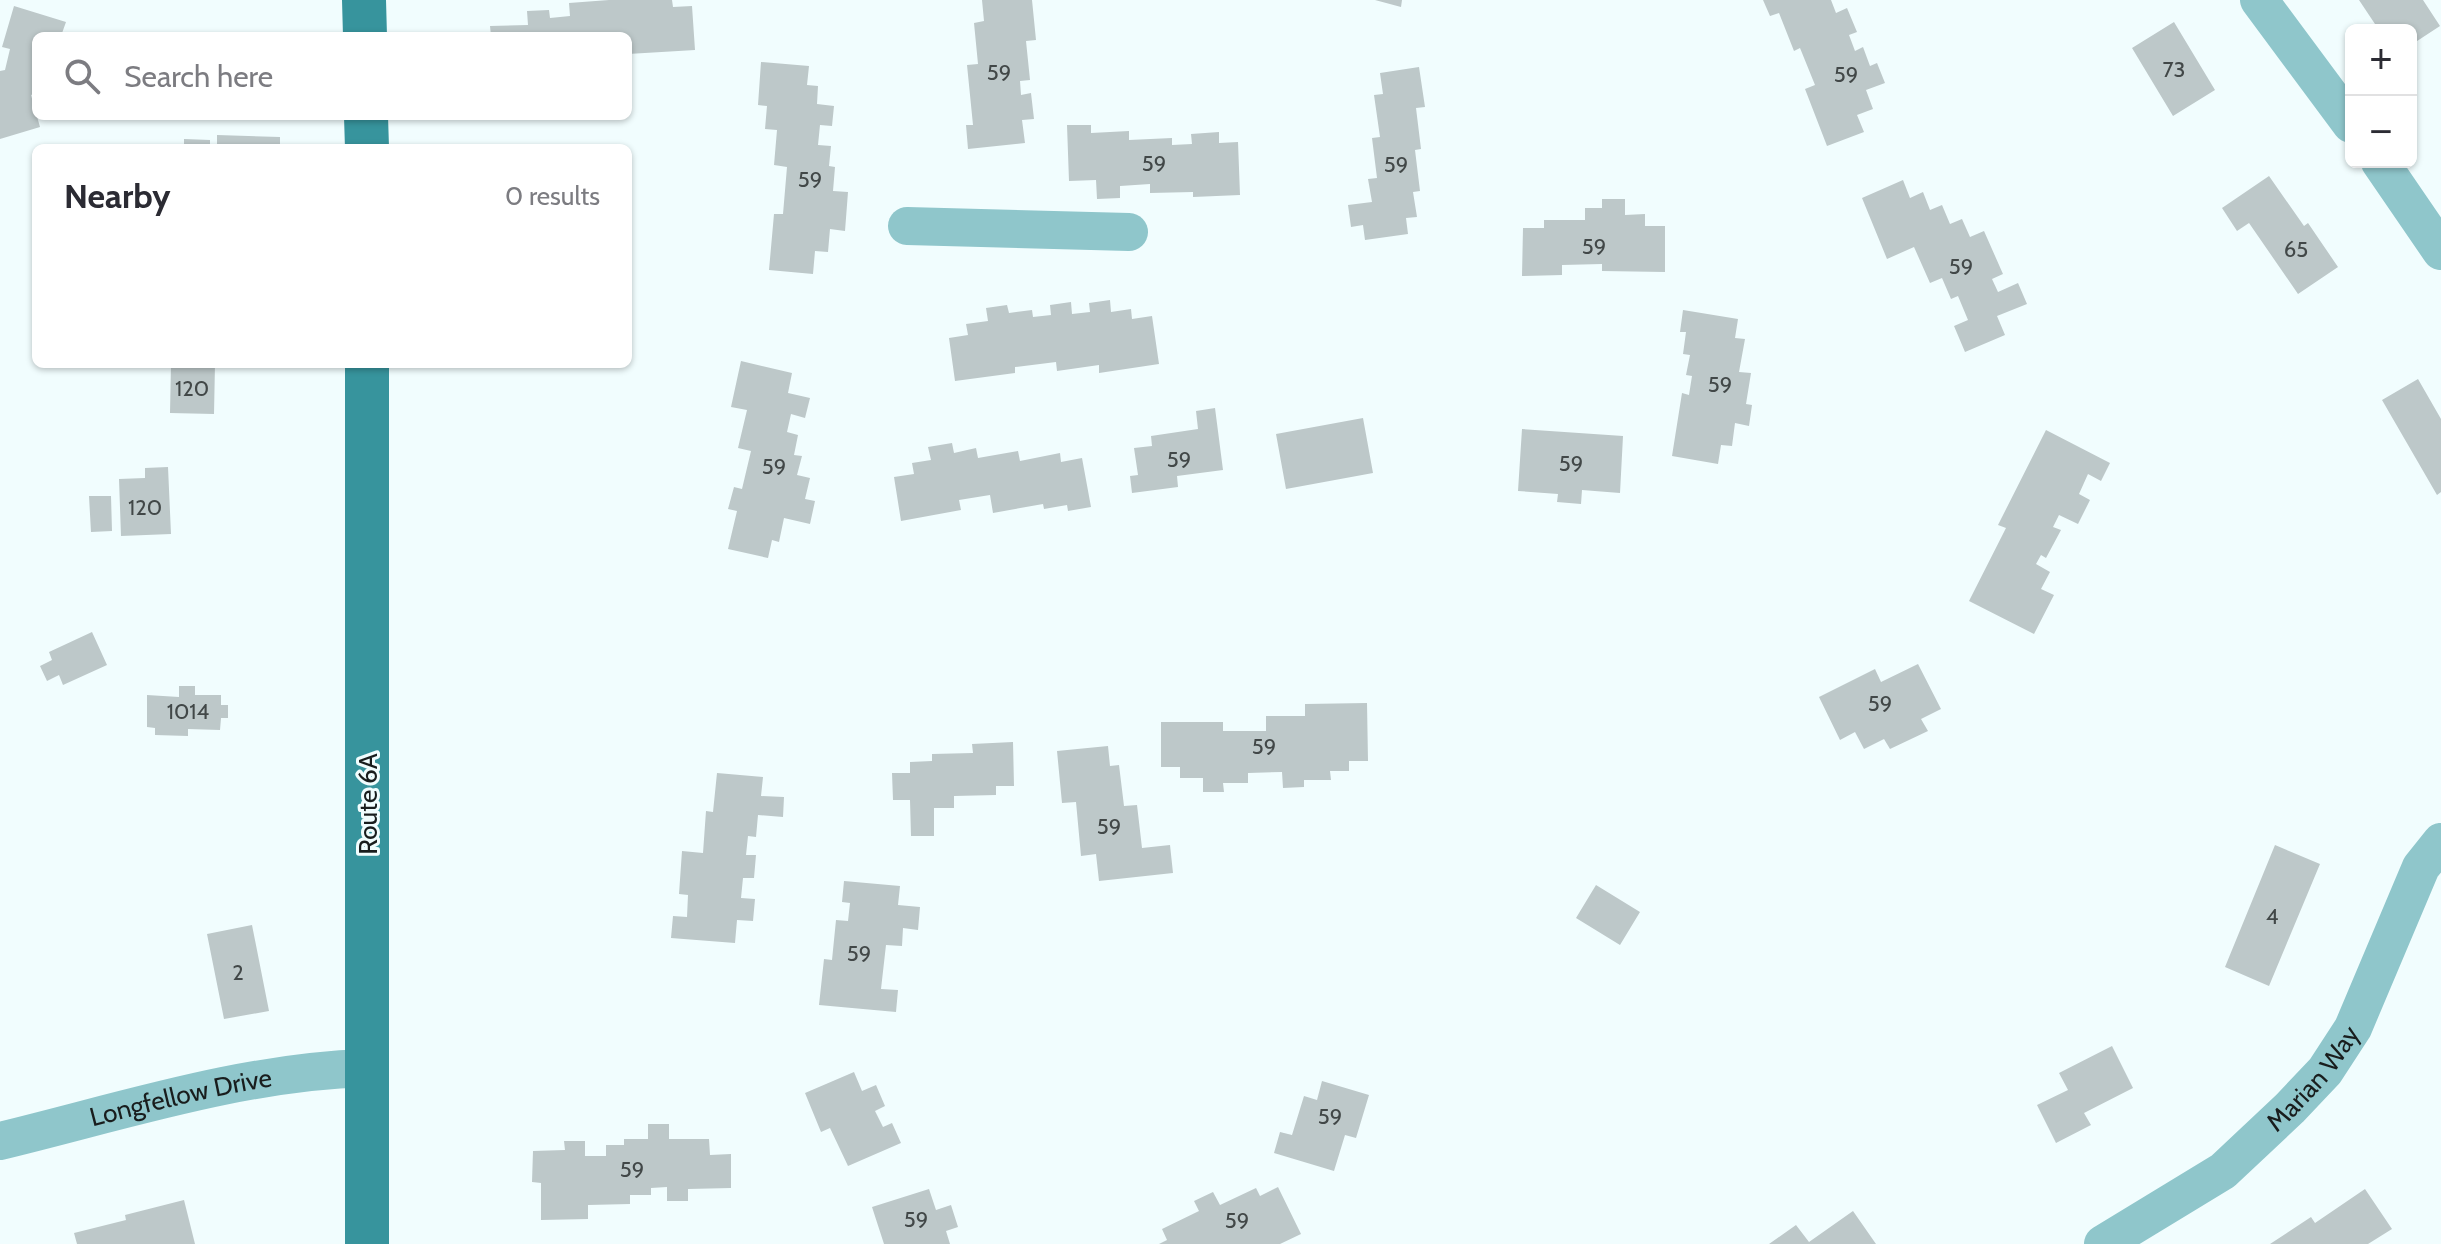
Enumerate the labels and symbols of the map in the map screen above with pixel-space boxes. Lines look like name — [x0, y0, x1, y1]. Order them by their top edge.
house number: 73 — [2163, 56, 2185, 83]
house number: 59 — [987, 59, 1011, 86]
house number: 59 — [1834, 61, 1858, 88]
house number: 59 — [1142, 150, 1166, 177]
house number: 59 — [1384, 151, 1408, 178]
house number: 59 — [798, 166, 822, 193]
house number: 59 — [1582, 233, 1606, 260]
house number: 65 — [2284, 236, 2308, 263]
house number: 59 — [1949, 253, 1973, 280]
house number: 59 — [1708, 371, 1732, 398]
house number: 120 — [175, 375, 209, 402]
house number: 59 — [1167, 446, 1191, 473]
house number: 59 — [1559, 450, 1583, 477]
house number: 59 — [762, 453, 786, 480]
house number: 120 — [128, 494, 162, 521]
house number: 59 — [1868, 690, 1892, 717]
house number: 1014 — [167, 698, 209, 725]
house number: 59 — [1252, 733, 1276, 760]
street label: Route 6A — [352, 753, 384, 855]
house number: 59 — [1097, 813, 1121, 840]
house number: 4 — [2266, 903, 2279, 930]
house number: 59 — [847, 940, 871, 967]
house number: 2 — [232, 959, 244, 986]
street label: Marian Way — [2260, 1020, 2366, 1138]
street label: Longfellow Drive — [86, 1061, 274, 1133]
house number: 59 — [1318, 1103, 1342, 1130]
house number: 59 — [620, 1156, 644, 1183]
house number: 59 — [904, 1206, 928, 1233]
house number: 59 — [1225, 1207, 1249, 1234]

